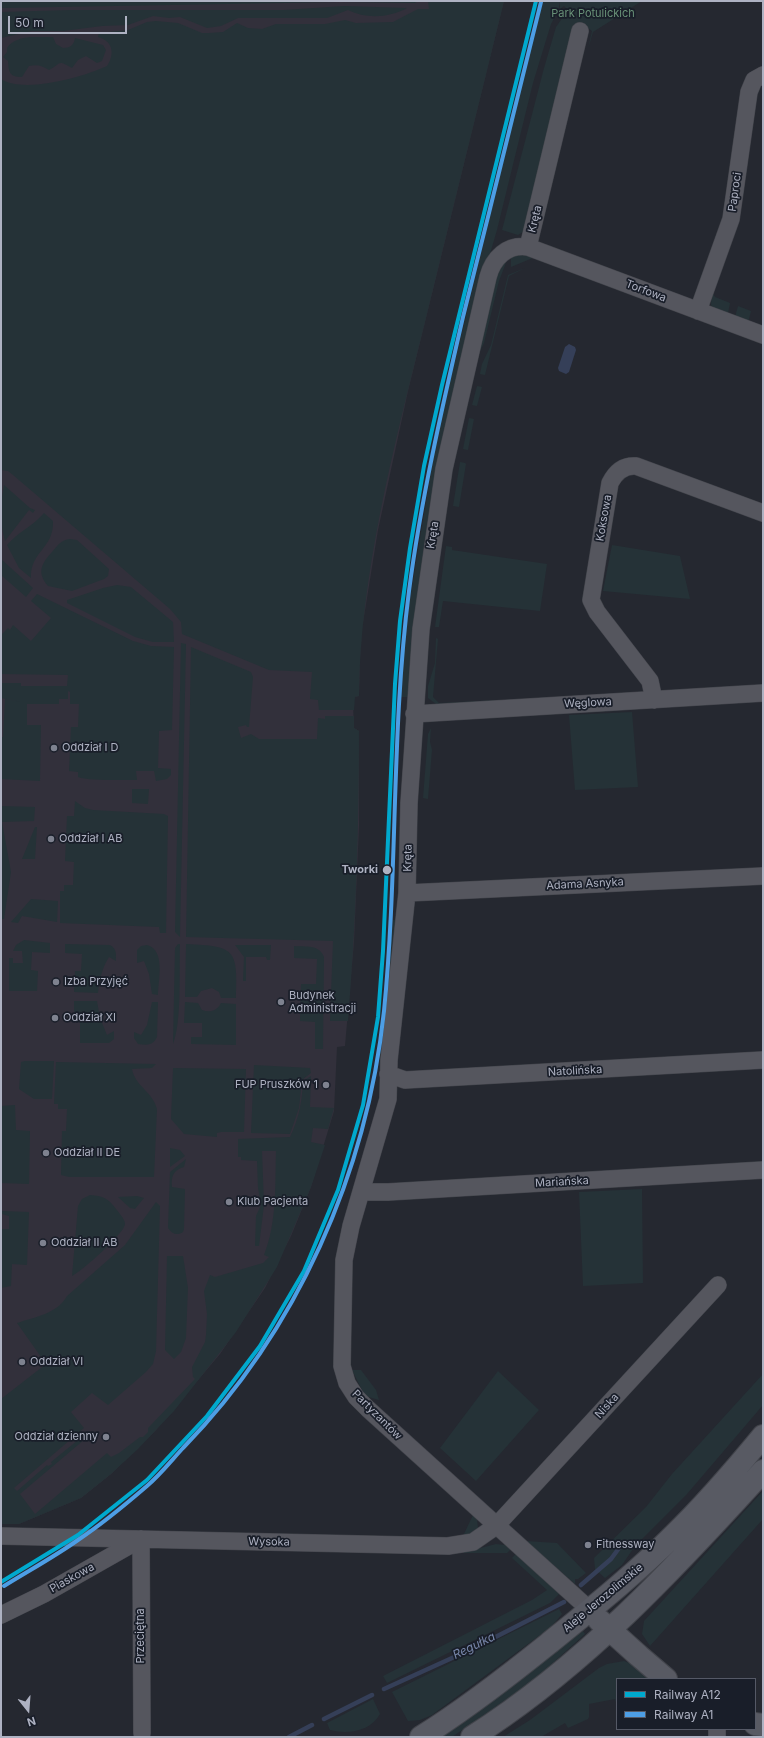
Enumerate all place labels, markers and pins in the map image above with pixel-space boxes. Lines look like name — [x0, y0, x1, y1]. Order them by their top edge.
place label: Oddział I D — [62, 741, 119, 755]
marker: Oddział I D — [49, 743, 59, 753]
place label: Oddział I AB — [59, 832, 122, 846]
marker: Oddział I AB — [46, 834, 56, 844]
place label: Tworki — [341, 863, 378, 877]
marker: Tworki — [381, 864, 393, 876]
place label: Izba Przyjęć — [64, 975, 128, 989]
marker: Izba Przyjęć — [51, 977, 61, 987]
place label: Budynek Administracji — [289, 989, 356, 1015]
marker: Budynek Administracji — [276, 997, 286, 1007]
place label: Oddział XI — [63, 1011, 116, 1025]
marker: Oddział XI — [50, 1013, 60, 1023]
place label: FUP Pruszków 1 — [235, 1078, 318, 1092]
marker: FUP Pruszków 1 — [321, 1080, 331, 1090]
place label: Oddział II DE — [54, 1146, 120, 1160]
marker: Oddział II DE — [41, 1148, 51, 1158]
place label: Klub Pacjenta — [237, 1195, 308, 1209]
marker: Klub Pacjenta — [224, 1197, 234, 1207]
place label: Oddział II AB — [51, 1236, 117, 1250]
marker: Oddział II AB — [38, 1238, 48, 1248]
place label: Oddział VI — [30, 1355, 83, 1369]
marker: Oddział VI — [17, 1357, 27, 1367]
place label: Oddział dzienny — [15, 1430, 98, 1444]
marker: Oddział dzienny — [101, 1432, 111, 1442]
place label: Fitnessway — [596, 1538, 654, 1552]
marker: Fitnessway — [583, 1540, 593, 1550]

